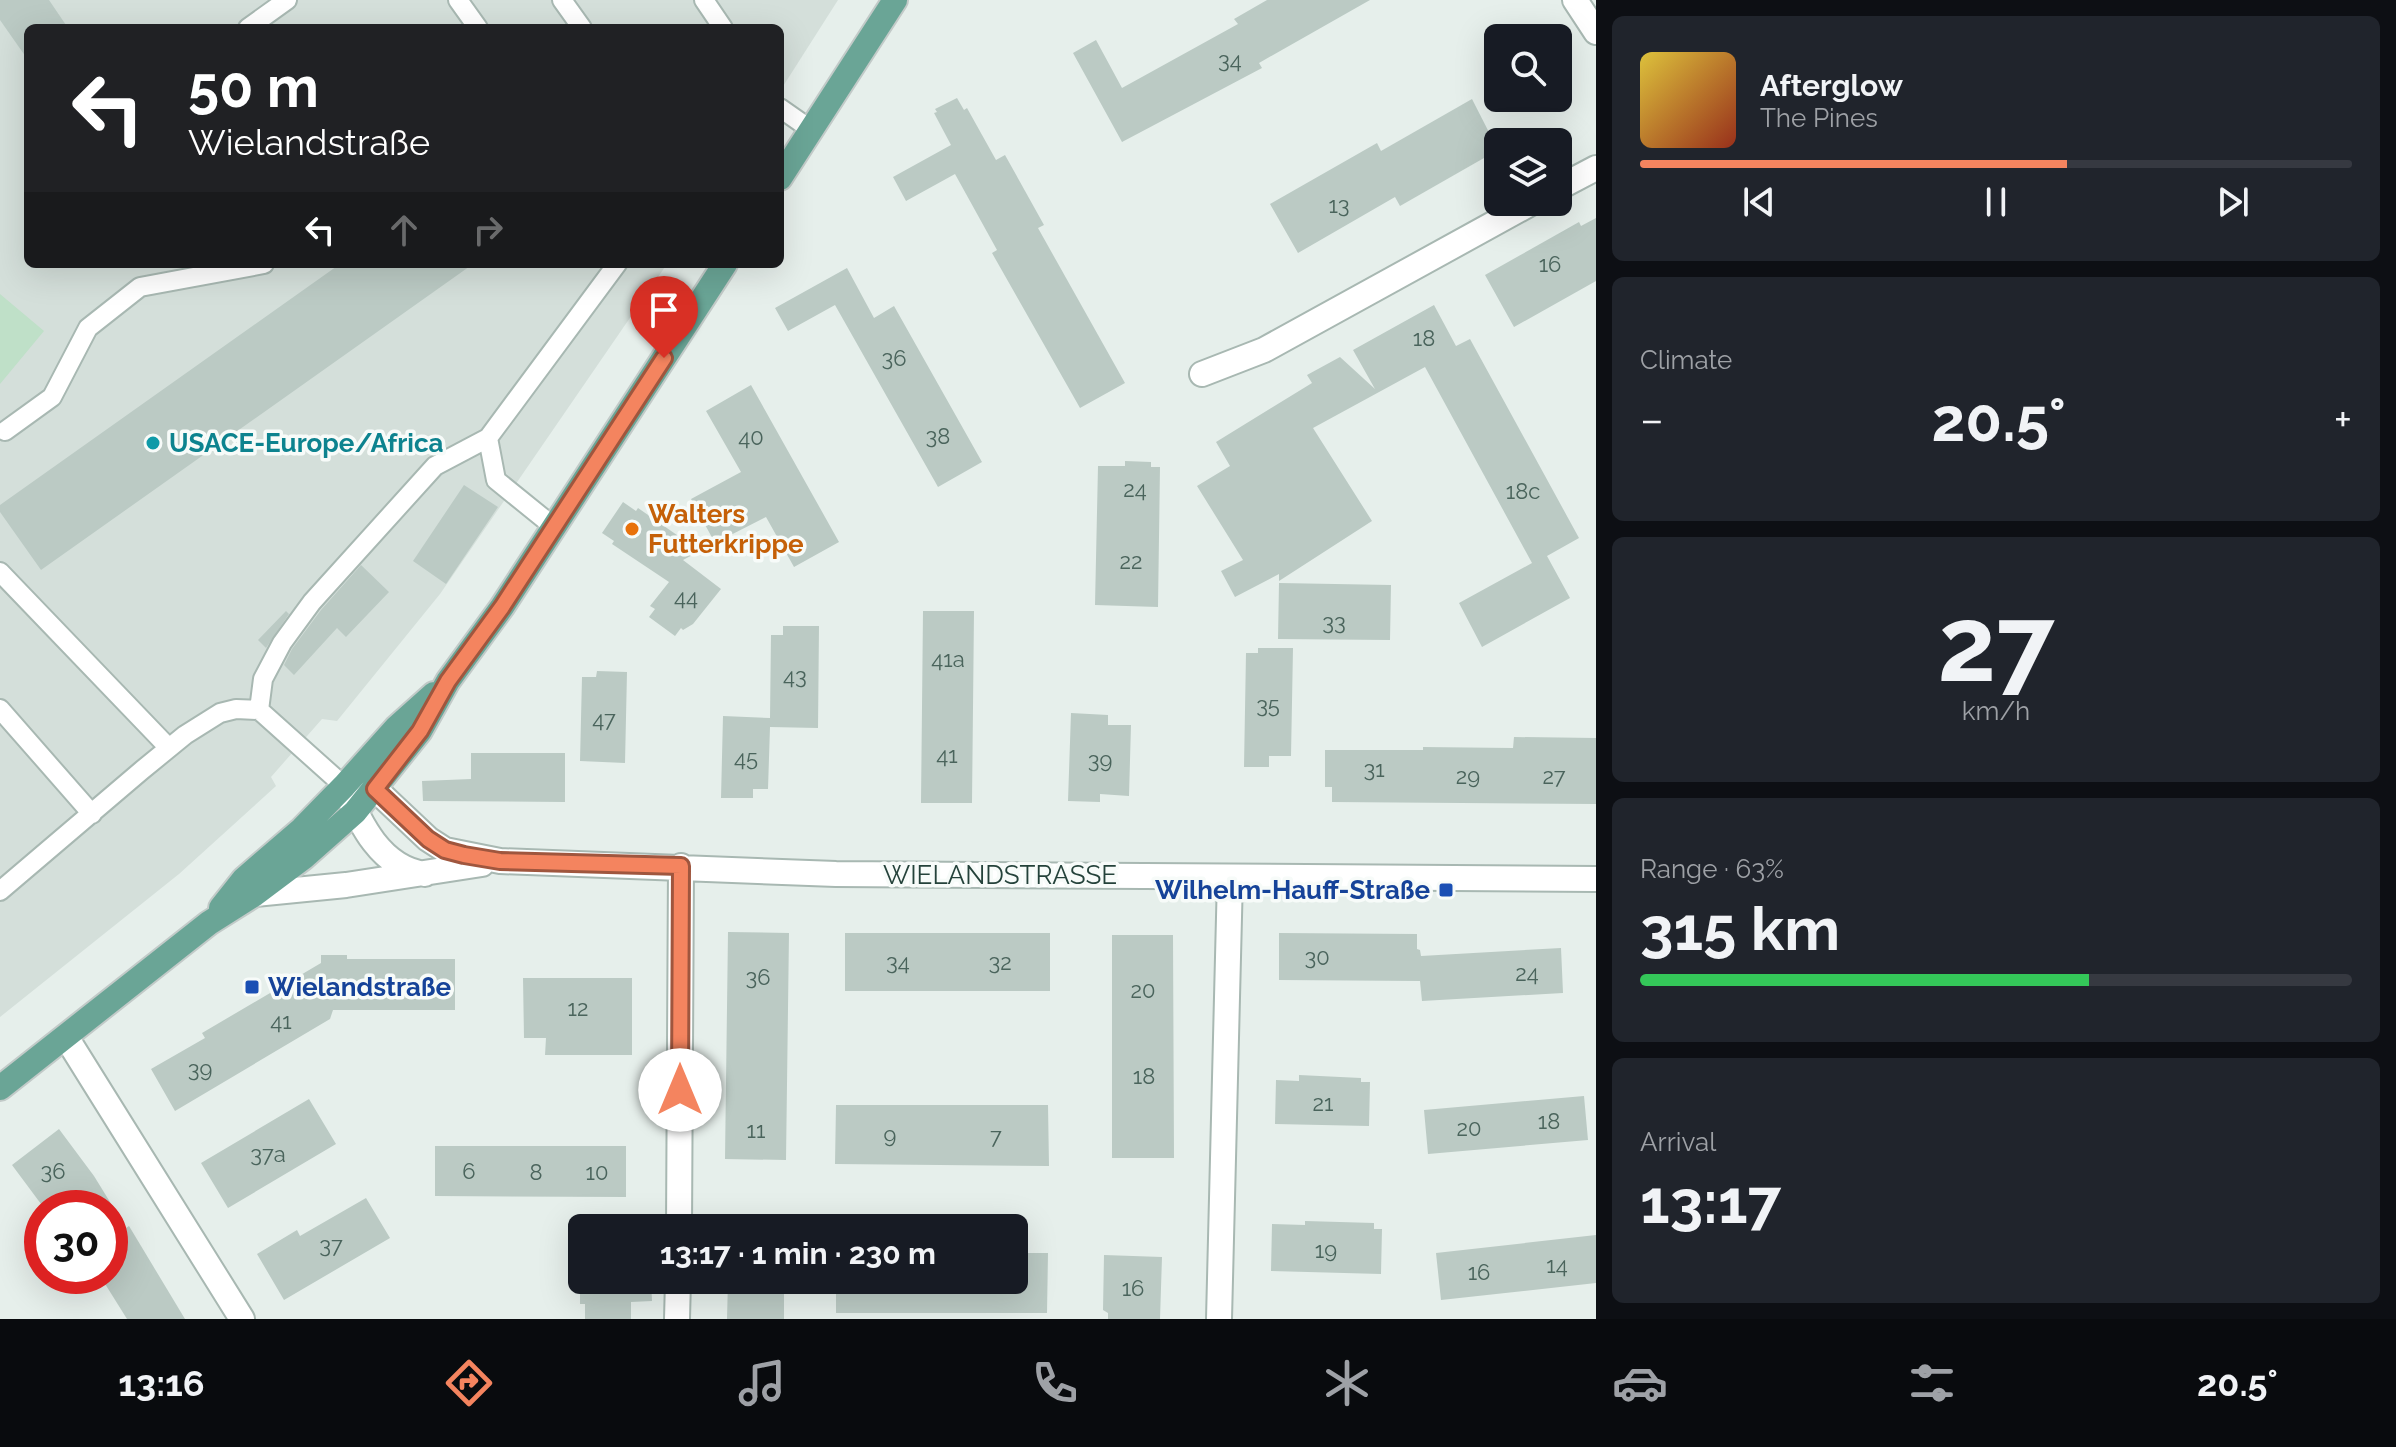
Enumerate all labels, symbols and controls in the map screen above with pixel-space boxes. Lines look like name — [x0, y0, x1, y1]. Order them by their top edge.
map controls — [1484, 24, 1572, 216]
button: search — [1484, 24, 1572, 112]
house number: 34 — [1218, 47, 1242, 73]
text: 50 m — [188, 54, 319, 120]
icon: left — [56, 56, 160, 160]
text: Afterglow — [1760, 68, 1903, 103]
text: The Pines — [1760, 103, 1878, 133]
text: Wielandstraße — [188, 121, 430, 163]
button: layers — [1484, 128, 1572, 216]
icon: previous — [1737, 180, 1781, 224]
icon: pause — [1974, 180, 2018, 224]
icon: next — [2211, 180, 2255, 224]
house number: 13 — [1328, 192, 1350, 218]
icon: left — [298, 208, 342, 252]
icon: ahead — [382, 208, 426, 252]
icon: right — [466, 208, 510, 252]
house number: 16 — [1539, 251, 1561, 277]
pin — [630, 276, 698, 358]
icon: arrive — [642, 288, 686, 332]
house number: 18 — [1413, 325, 1435, 351]
house number: 36 — [881, 345, 907, 371]
text: Climate — [1640, 345, 1732, 375]
text: 20.5° — [1931, 385, 2066, 455]
text: − — [1640, 394, 1664, 445]
text: + — [2334, 394, 2352, 445]
house number: 38 — [926, 423, 950, 449]
house number: 40 — [738, 424, 764, 450]
place label: USACE-Europe/Africa — [169, 428, 444, 458]
marker: USACE-Europe/Africa — [144, 434, 162, 452]
house number: 24 — [1123, 476, 1147, 502]
house number: 18c — [1506, 478, 1540, 504]
place label: Walters Futterkrippe — [648, 499, 804, 559]
marker: Walters Futterkrippe — [623, 520, 641, 538]
house number: 22 — [1120, 548, 1142, 574]
text: 27 — [1937, 583, 2055, 705]
house number: 44 — [674, 584, 698, 610]
house number: 33 — [1322, 609, 1346, 635]
house number: 41a — [931, 646, 965, 672]
house number: 43 — [783, 663, 807, 689]
house number: 35 — [1256, 692, 1280, 718]
text: km/h — [1962, 696, 2030, 726]
house number: 47 — [592, 706, 616, 732]
house number: 41 — [936, 742, 958, 768]
house number: 45 — [734, 745, 758, 771]
house number: 39 — [1088, 747, 1112, 773]
house number: 31 — [1363, 756, 1385, 782]
house number: 29 — [1456, 763, 1480, 789]
house number: 27 — [1542, 763, 1566, 789]
text: Range · 63% — [1640, 854, 1784, 884]
street label: WIELANDSTRASSE — [883, 860, 1117, 890]
place label: Wilhelm-Hauff-Straße — [1155, 875, 1430, 905]
marker: Wilhelm-Hauff-Straße — [1437, 881, 1455, 899]
text: 315 km — [1640, 894, 1840, 964]
house number: 30 — [1304, 944, 1330, 970]
house number: 34 — [886, 949, 910, 975]
house number: 32 — [988, 949, 1012, 975]
house number: 24 — [1515, 960, 1539, 986]
house number: 36 — [745, 964, 771, 990]
place label: Wielandstraße — [268, 972, 451, 1002]
house number: 20 — [1131, 977, 1155, 1003]
marker: Wielandstraße — [243, 978, 261, 996]
house number: 12 — [568, 995, 588, 1021]
house number: 41 — [270, 1008, 292, 1034]
position arrow — [638, 1048, 722, 1132]
house number: 39 — [188, 1056, 212, 1082]
house number: 18 — [1133, 1063, 1155, 1089]
house number: 21 — [1313, 1090, 1333, 1116]
house number: 18 — [1538, 1108, 1560, 1134]
house number: 20 — [1457, 1115, 1481, 1141]
house number: 11 — [747, 1117, 765, 1143]
house number: 9 — [884, 1122, 896, 1148]
house number: 7 — [990, 1123, 1002, 1149]
text: Arrival — [1640, 1127, 1716, 1157]
house number: 37a — [250, 1141, 286, 1167]
house number: 36 — [40, 1158, 66, 1184]
house number: 6 — [462, 1158, 476, 1184]
house number: 8 — [529, 1159, 543, 1185]
house number: 10 — [586, 1159, 608, 1185]
text: 13:17 — [1640, 1167, 1781, 1237]
speed limit sign: 30 — [24, 1190, 128, 1294]
house number: 37 — [319, 1232, 343, 1258]
text: 13:17 · 1 min · 230 m — [660, 1236, 936, 1271]
house number: 19 — [1315, 1237, 1337, 1263]
house number: 14 — [1546, 1252, 1568, 1278]
house number: 16 — [1468, 1259, 1490, 1285]
house number: 16 — [1122, 1275, 1144, 1301]
icon: directions — [441, 1355, 497, 1411]
icon: music — [734, 1355, 790, 1411]
icon: phone — [1027, 1355, 1083, 1411]
icon: climate — [1319, 1355, 1375, 1411]
icon: car — [1612, 1355, 1668, 1411]
icon: filters — [1904, 1355, 1960, 1411]
text: 13:16 — [118, 1362, 205, 1404]
text: 20.5° — [2197, 1362, 2278, 1404]

